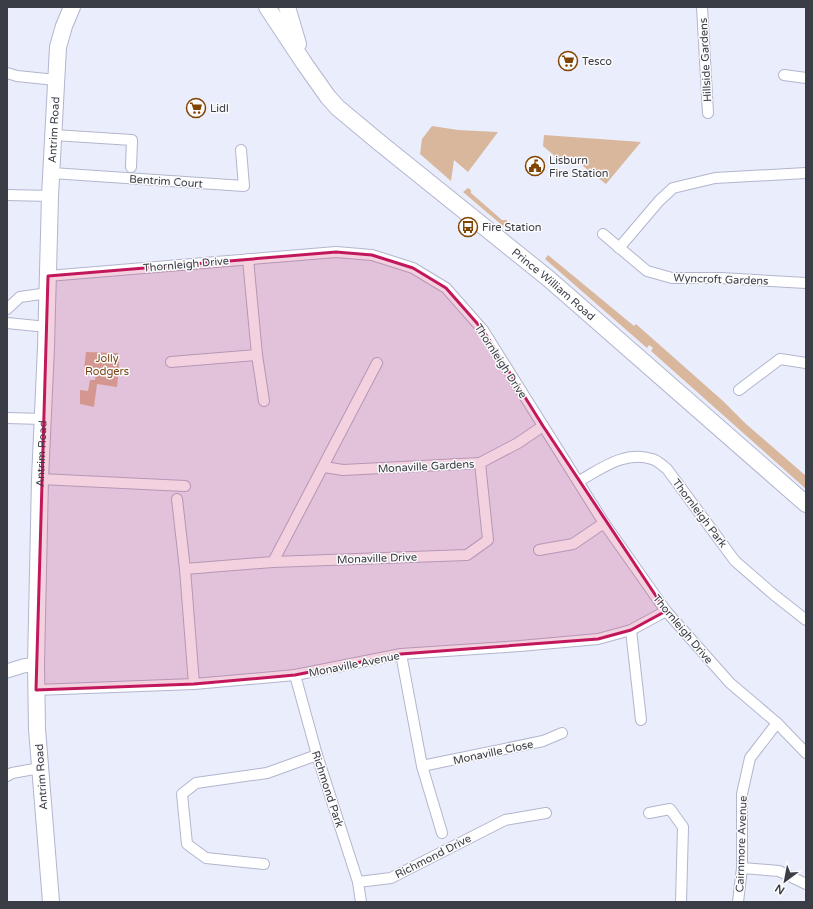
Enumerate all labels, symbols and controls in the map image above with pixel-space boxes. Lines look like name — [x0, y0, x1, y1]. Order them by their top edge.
street label: Hillside Gardens — [697, 18, 714, 102]
supermarket icon: Tesco — [557, 50, 579, 72]
place label: Tesco — [582, 55, 612, 68]
street label: Antrim Road — [46, 96, 62, 164]
supermarket icon: Lidl — [185, 97, 207, 119]
place label: Lidl — [210, 102, 229, 115]
place label: Lisburn Fire Station — [549, 154, 609, 180]
public building icon: Lisburn Fire Station — [524, 155, 546, 177]
street label: Bentrim Court — [129, 172, 203, 191]
bus stop icon: Fire Station — [457, 216, 479, 238]
place label: Fire Station — [482, 221, 542, 234]
street label: Prince William Road — [509, 246, 598, 323]
street label: Thornleigh Drive — [143, 254, 230, 275]
street label: Wyncroft Gardens — [673, 271, 769, 288]
street label: Thornleigh Drive — [472, 322, 530, 401]
park label: Jolly Rodgers — [85, 352, 129, 378]
street label: Antrim Road — [34, 420, 50, 487]
street label: Monaville Gardens — [377, 457, 475, 476]
street label: Thornleigh Park — [670, 476, 730, 550]
street label: Monaville Drive — [337, 551, 417, 566]
street label: Thornleigh Drive — [650, 592, 715, 667]
street label: Monaville Avenue — [307, 649, 401, 680]
street label: Monaville Close — [452, 738, 534, 767]
street label: Antrim Road — [33, 743, 50, 811]
street label: Richmond Park — [309, 749, 346, 829]
street label: Cairnmore Avenue — [733, 795, 750, 893]
street label: Richmond Drive — [393, 832, 473, 881]
north arrow — [765, 861, 805, 901]
text: N — [773, 881, 787, 897]

